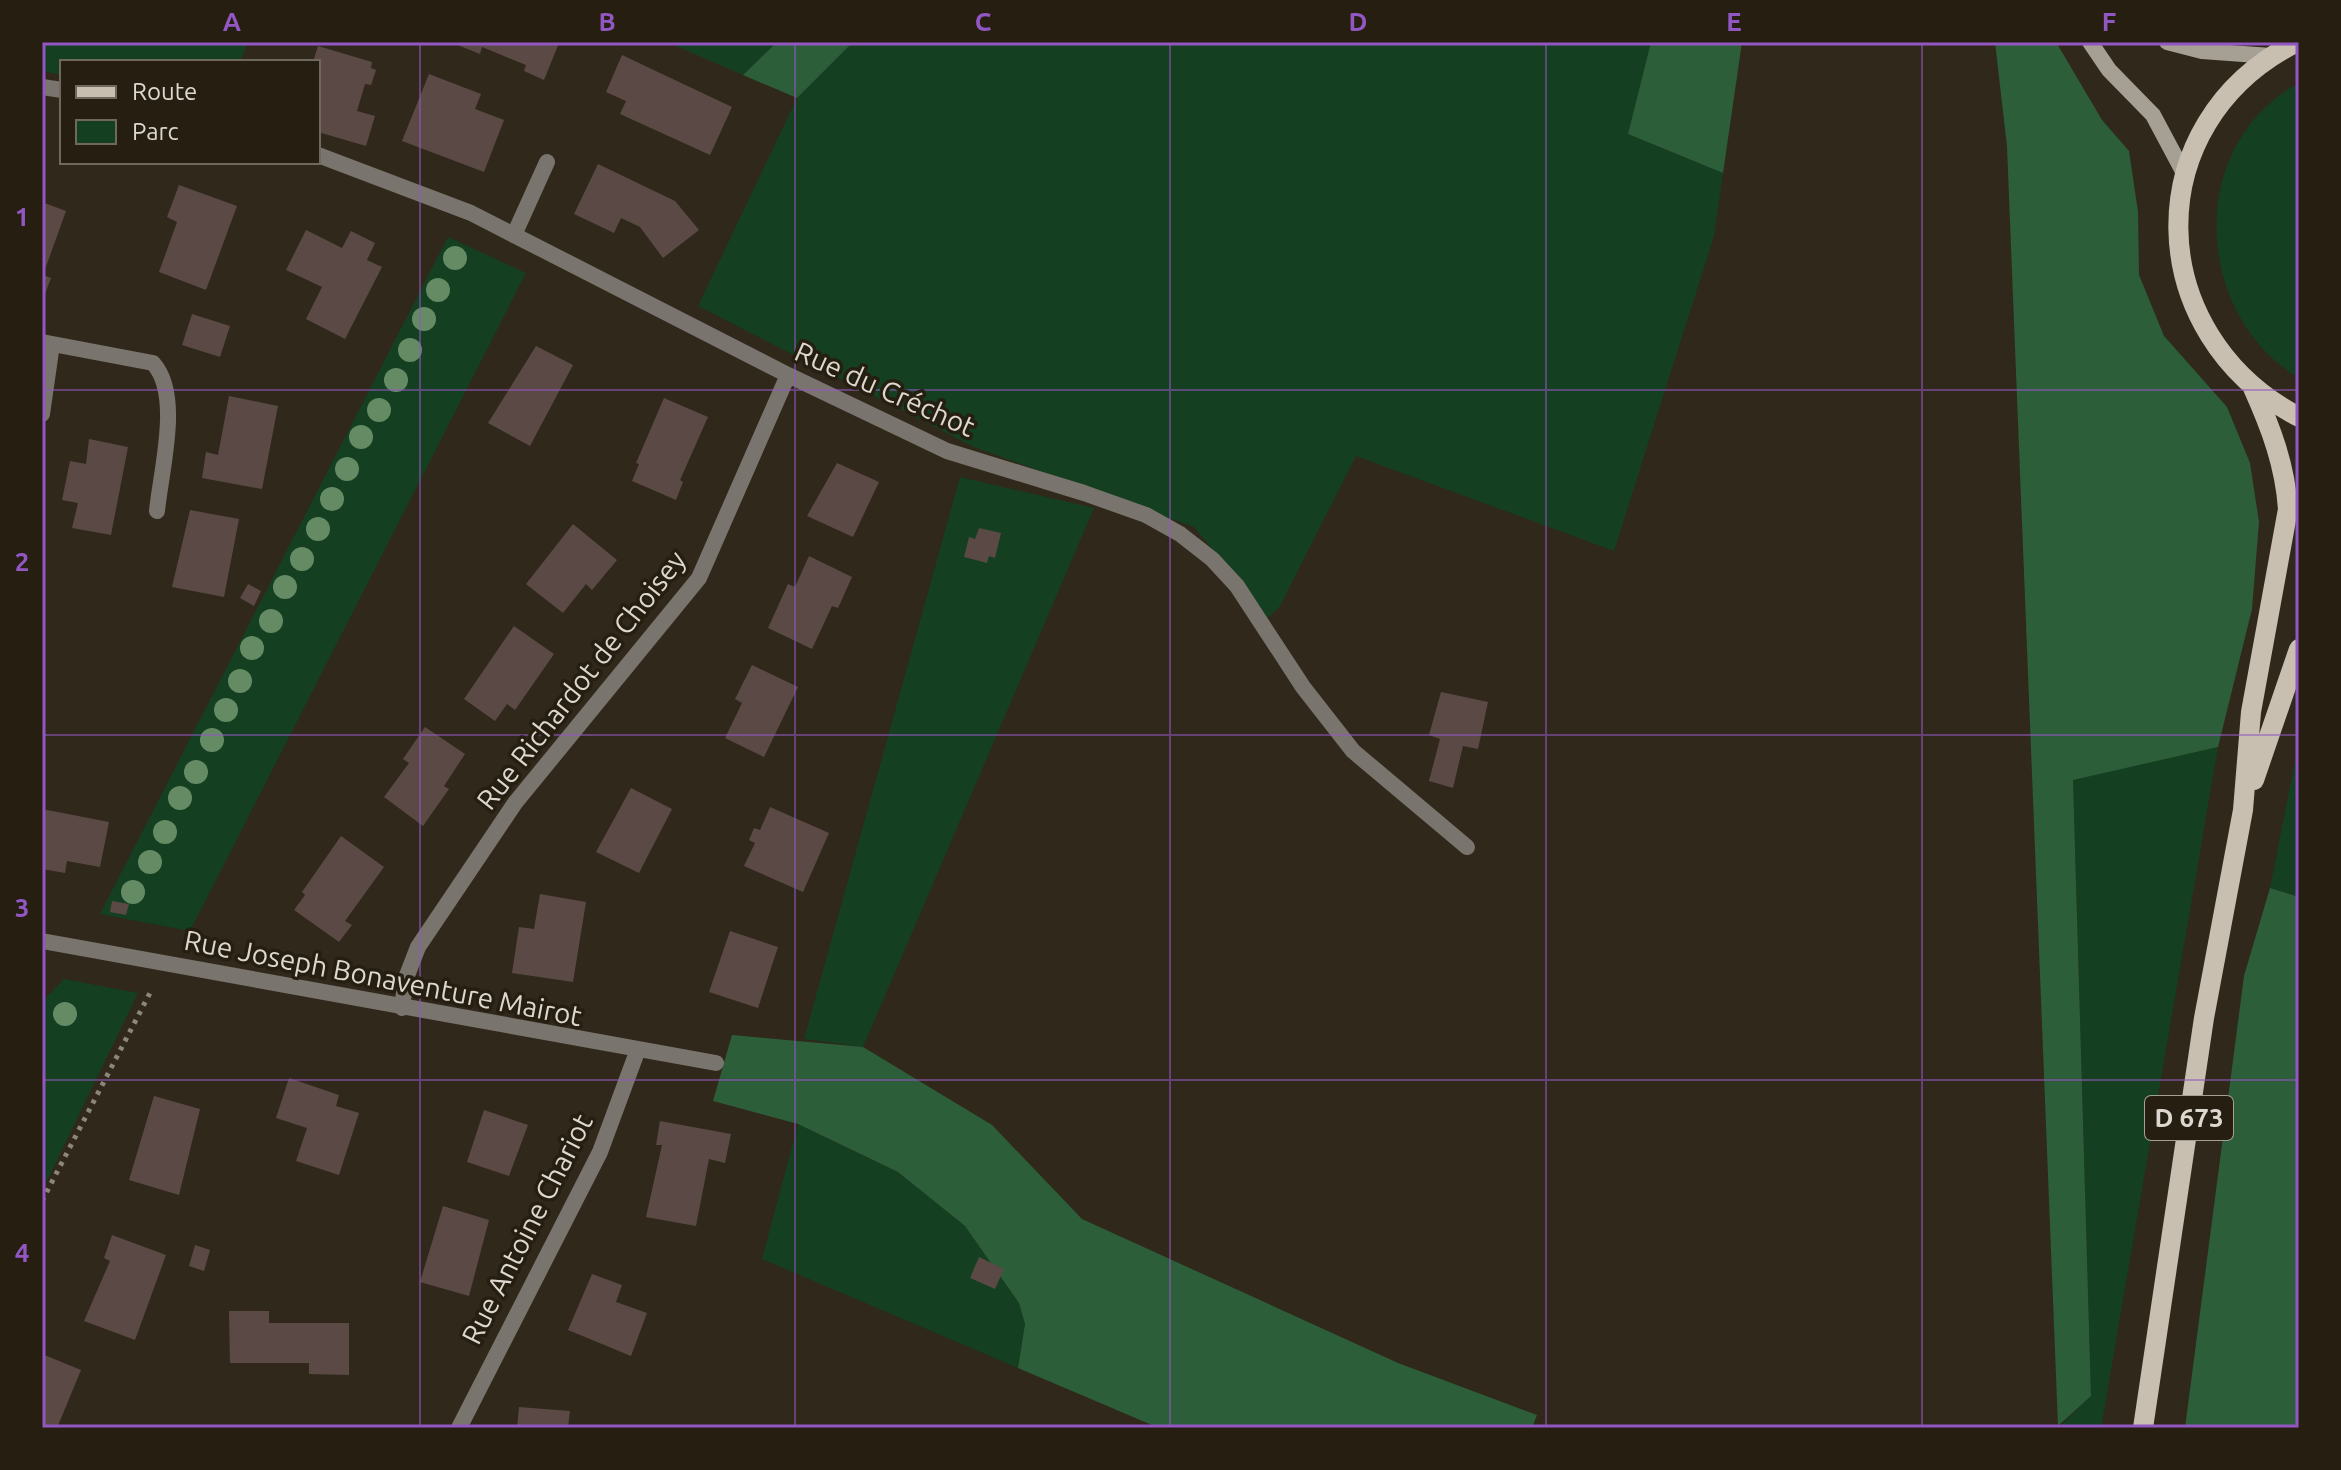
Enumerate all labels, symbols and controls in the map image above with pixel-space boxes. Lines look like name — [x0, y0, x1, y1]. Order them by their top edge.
text: A — [223, 7, 242, 36]
text: B — [598, 7, 616, 36]
text: C — [975, 7, 992, 36]
text: D — [1349, 7, 1367, 36]
text: E — [1726, 7, 1742, 36]
text: F — [2102, 7, 2116, 36]
legend — [60, 60, 320, 164]
text: Route — [132, 78, 197, 105]
text: Parc — [132, 118, 179, 145]
text: 1 — [15, 202, 29, 231]
street label: Rue du Créchot — [790, 335, 980, 442]
street label: Rue Richardot de Choisey — [470, 544, 691, 815]
text: 2 — [15, 547, 29, 576]
text: 3 — [15, 893, 29, 922]
street label: Rue Joseph Bonaventure Mairot — [182, 924, 585, 1031]
road number: D 673 — [2145, 1096, 2233, 1140]
street label: Rue Antoine Chariot — [455, 1109, 598, 1349]
text: 4 — [15, 1238, 29, 1267]

